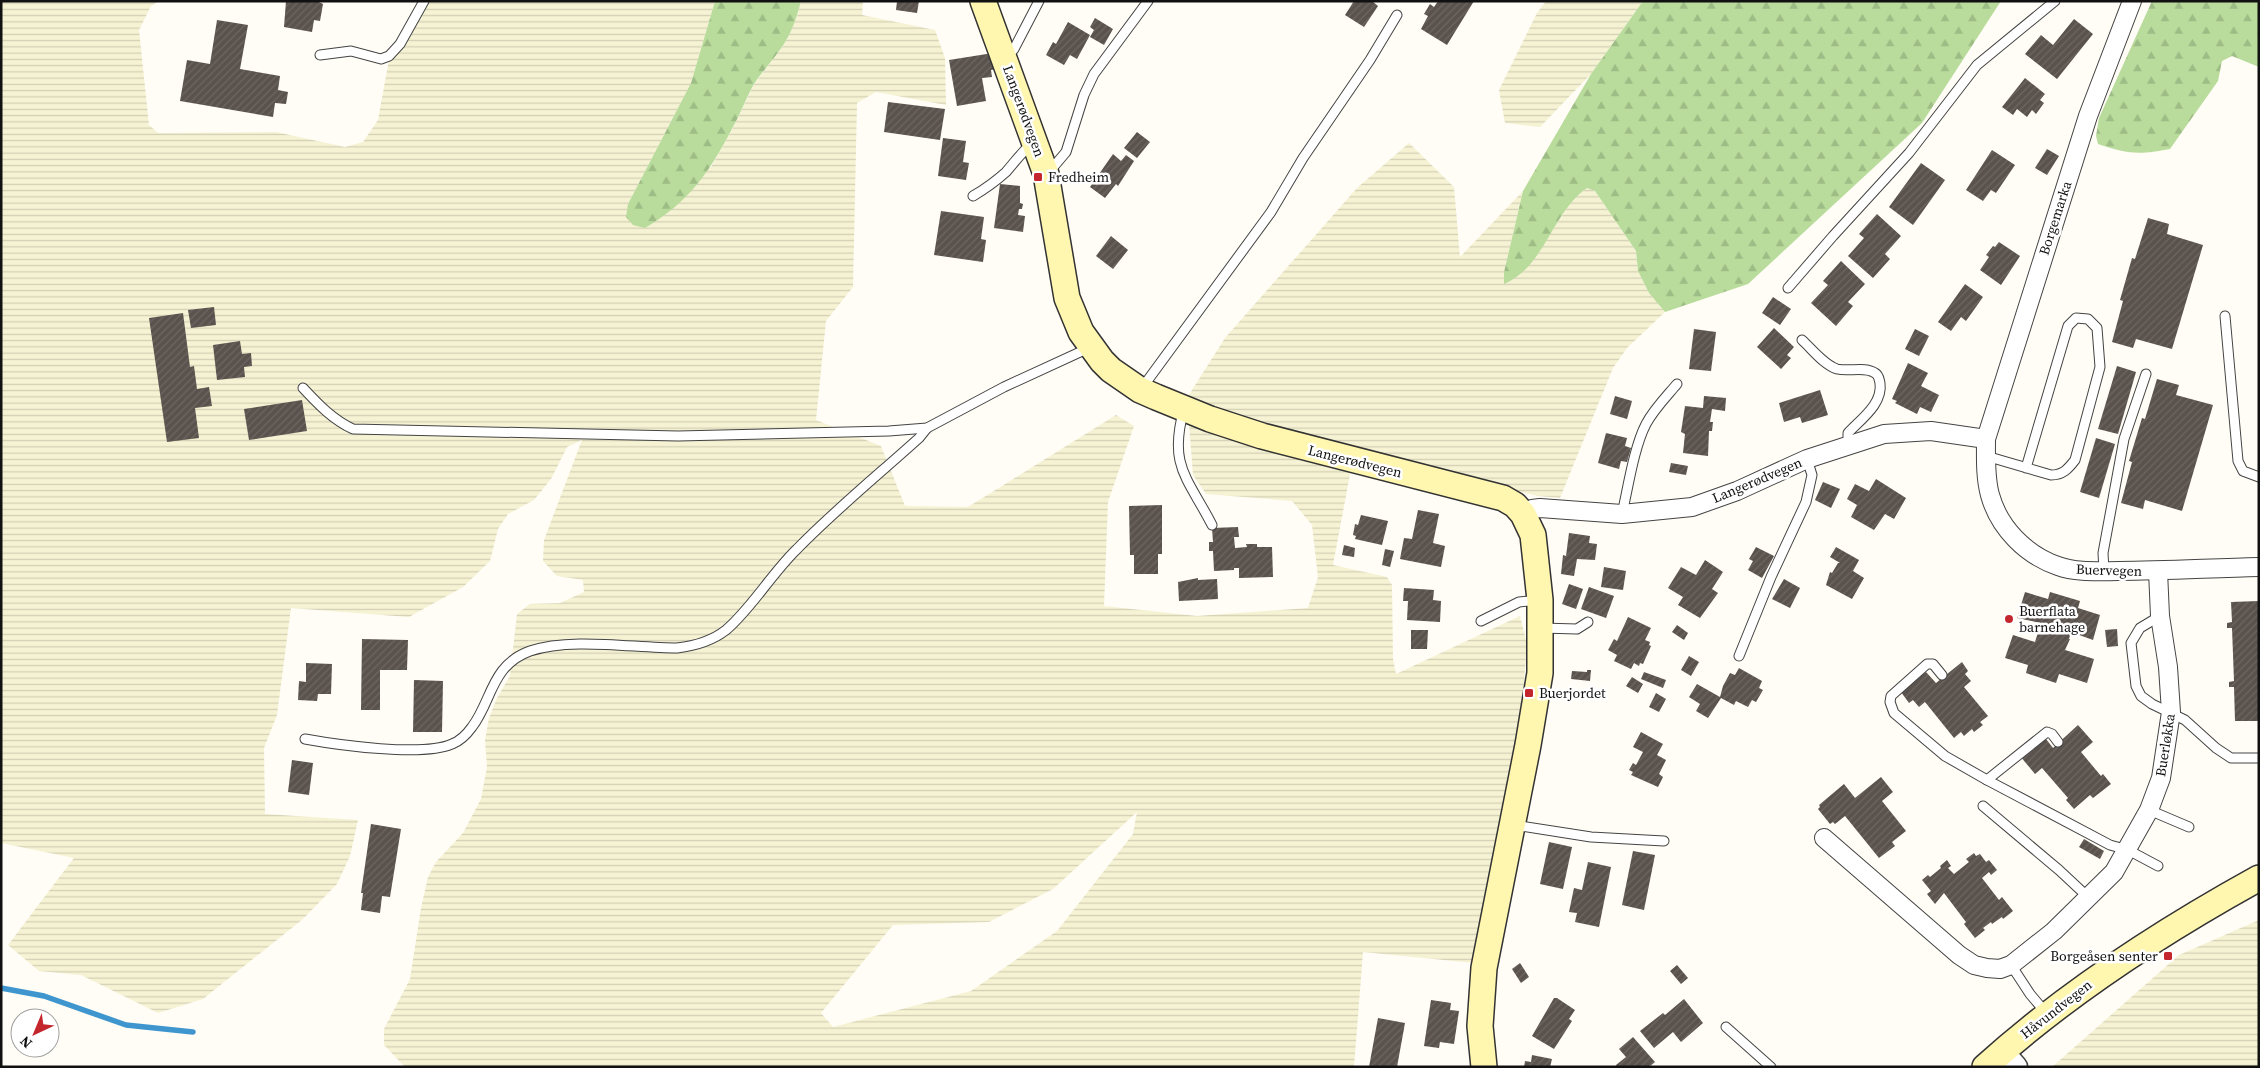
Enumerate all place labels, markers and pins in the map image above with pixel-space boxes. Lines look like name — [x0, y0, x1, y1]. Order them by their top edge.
place label: Fredheim — [1048, 167, 1109, 187]
marker: Fredheim — [1032, 171, 1044, 183]
place label: Buerflata barnehage — [2019, 601, 2085, 637]
marker: Buerflata barnehage — [2003, 613, 2015, 625]
place label: Buerjordet — [1539, 683, 1606, 703]
marker: Buerjordet — [1523, 687, 1535, 699]
place label: Borgeåsen senter — [2050, 946, 2158, 966]
marker: Borgeåsen senter — [2162, 950, 2174, 962]

